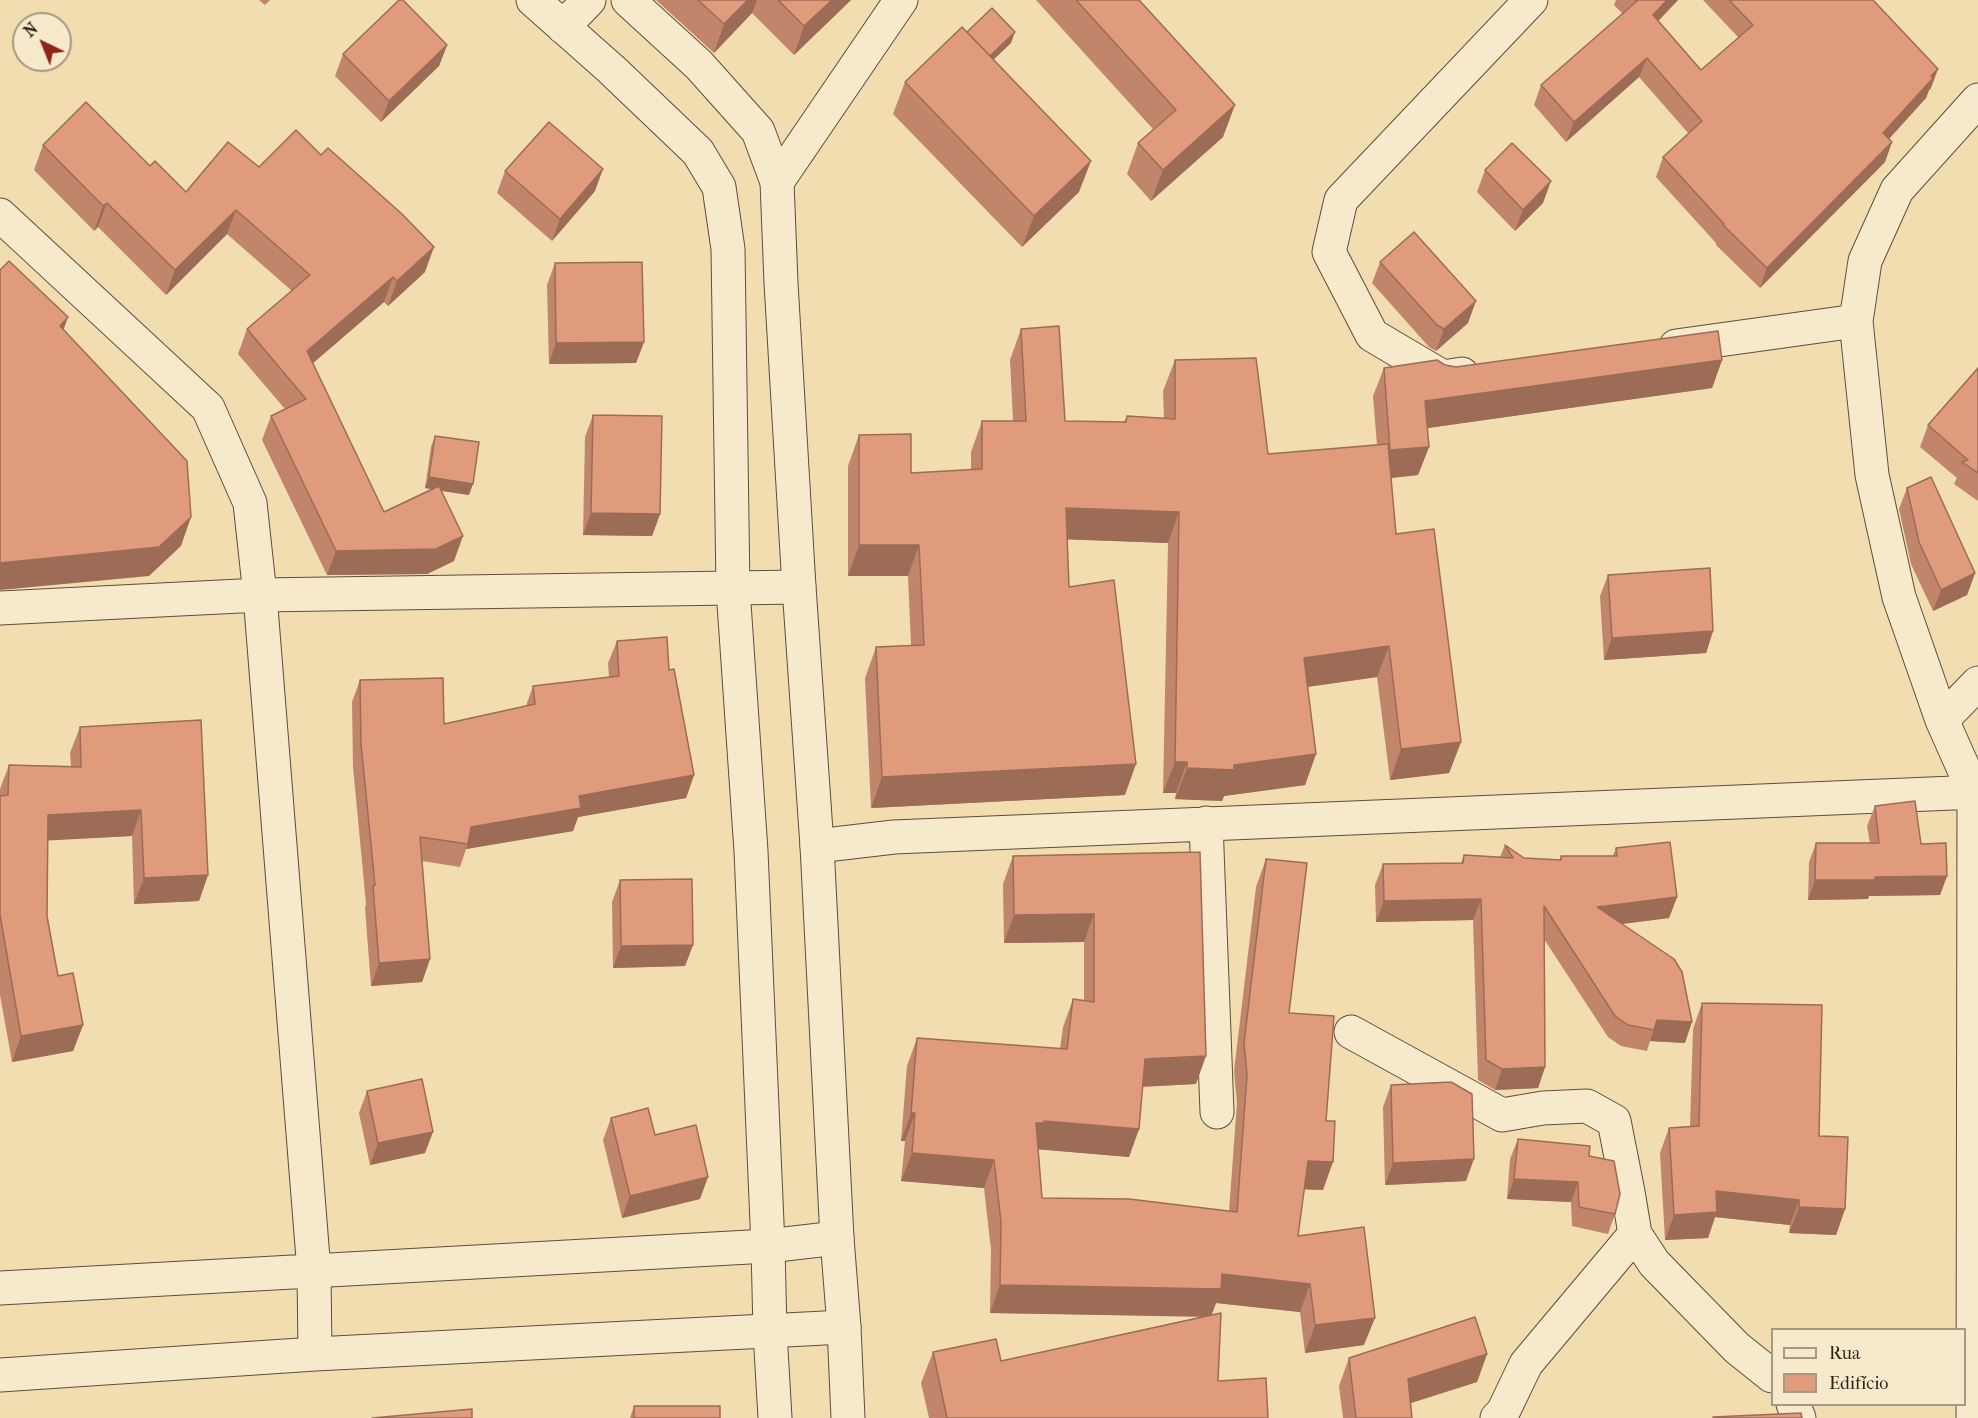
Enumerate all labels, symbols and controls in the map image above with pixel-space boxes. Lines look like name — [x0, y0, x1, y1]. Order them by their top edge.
north arrow — [12, 12, 72, 72]
text: N — [20, 19, 42, 41]
legend — [1771, 1328, 1966, 1406]
text: Rua — [1829, 1343, 1860, 1364]
text: Edifício — [1829, 1373, 1888, 1394]

